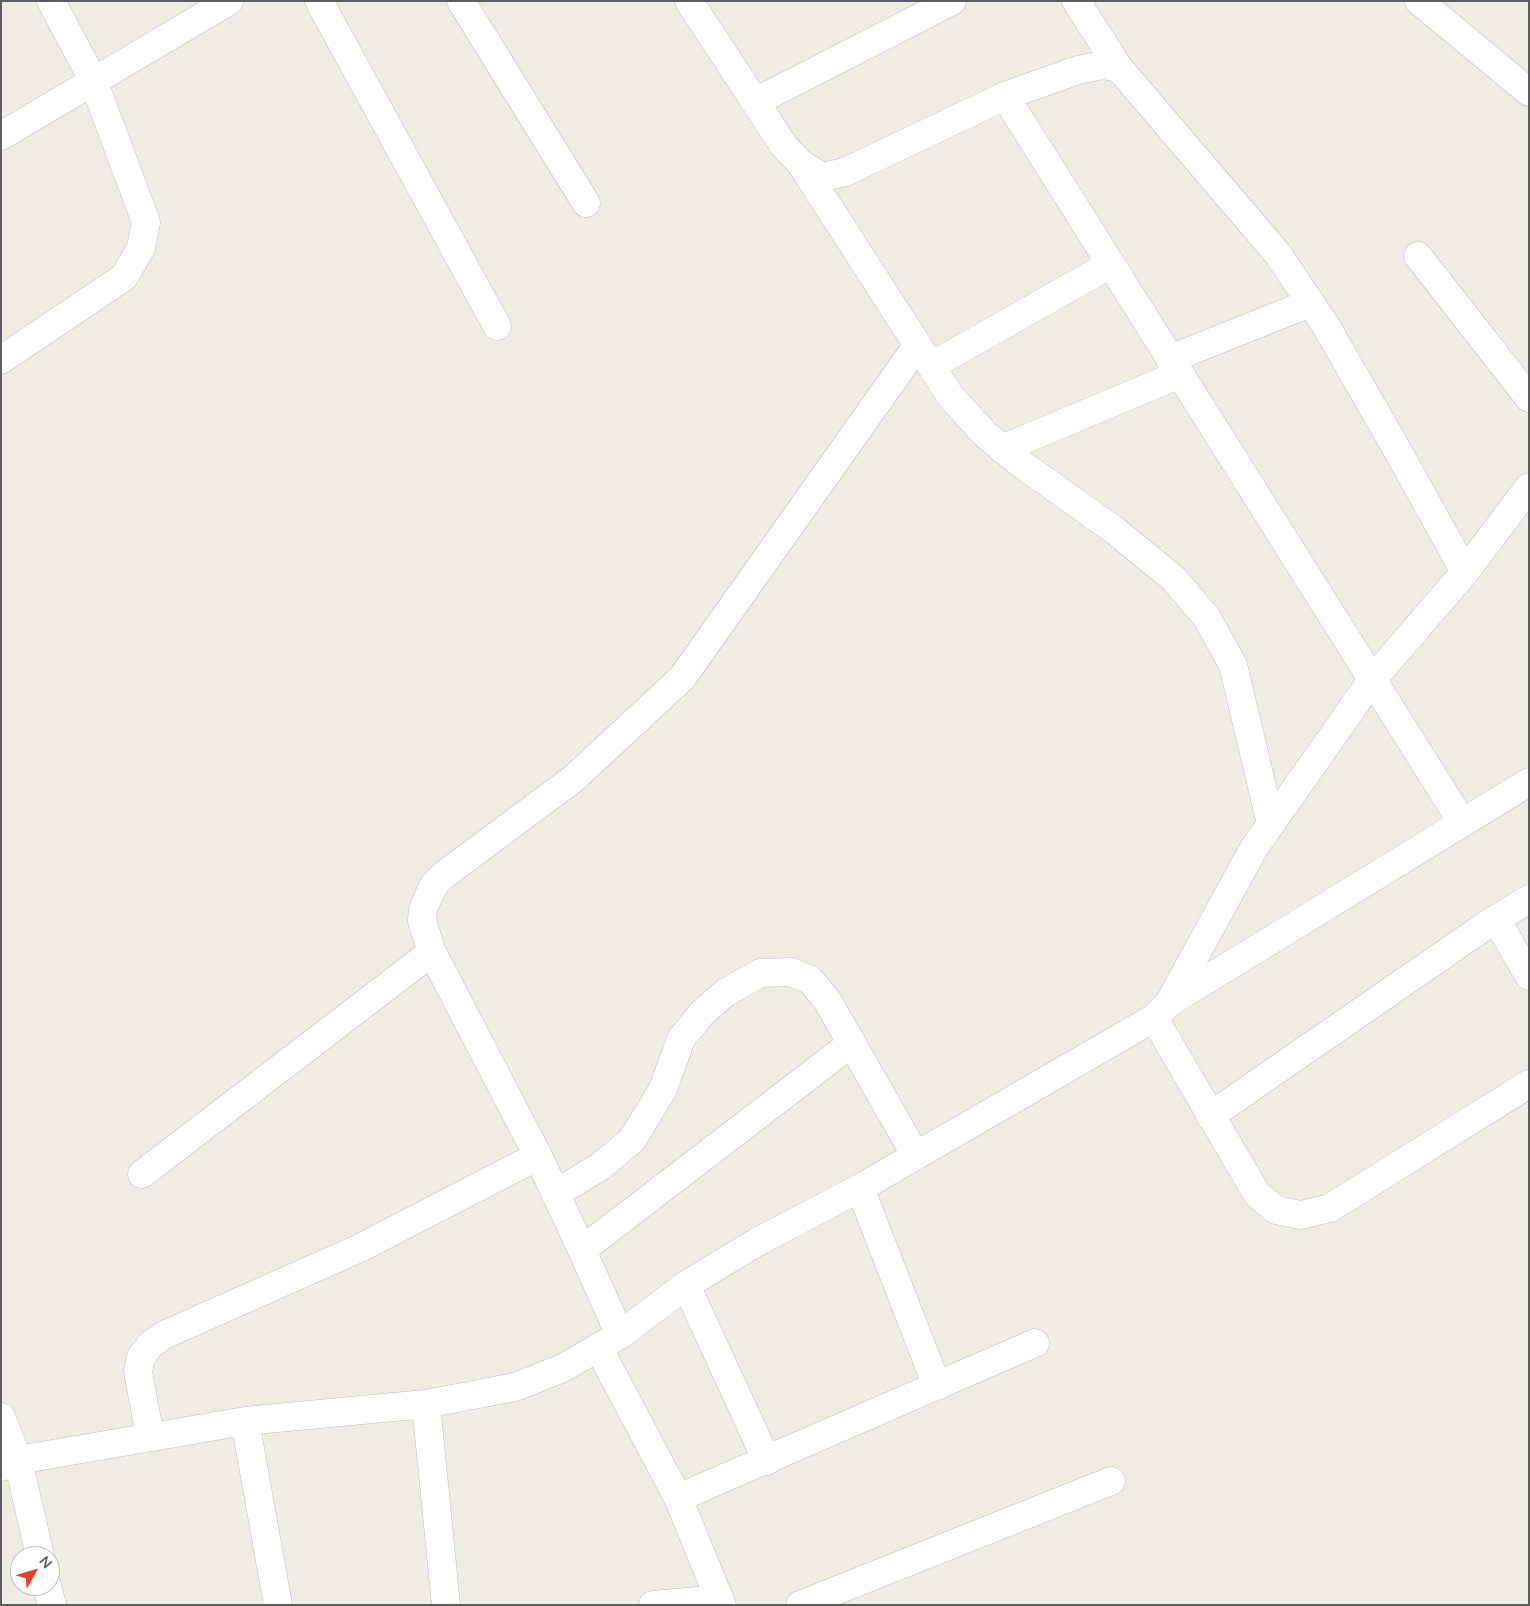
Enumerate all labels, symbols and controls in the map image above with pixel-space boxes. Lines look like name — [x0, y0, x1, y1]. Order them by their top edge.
north arrow — [10, 1546, 60, 1596]
text: N — [36, 1552, 56, 1571]

